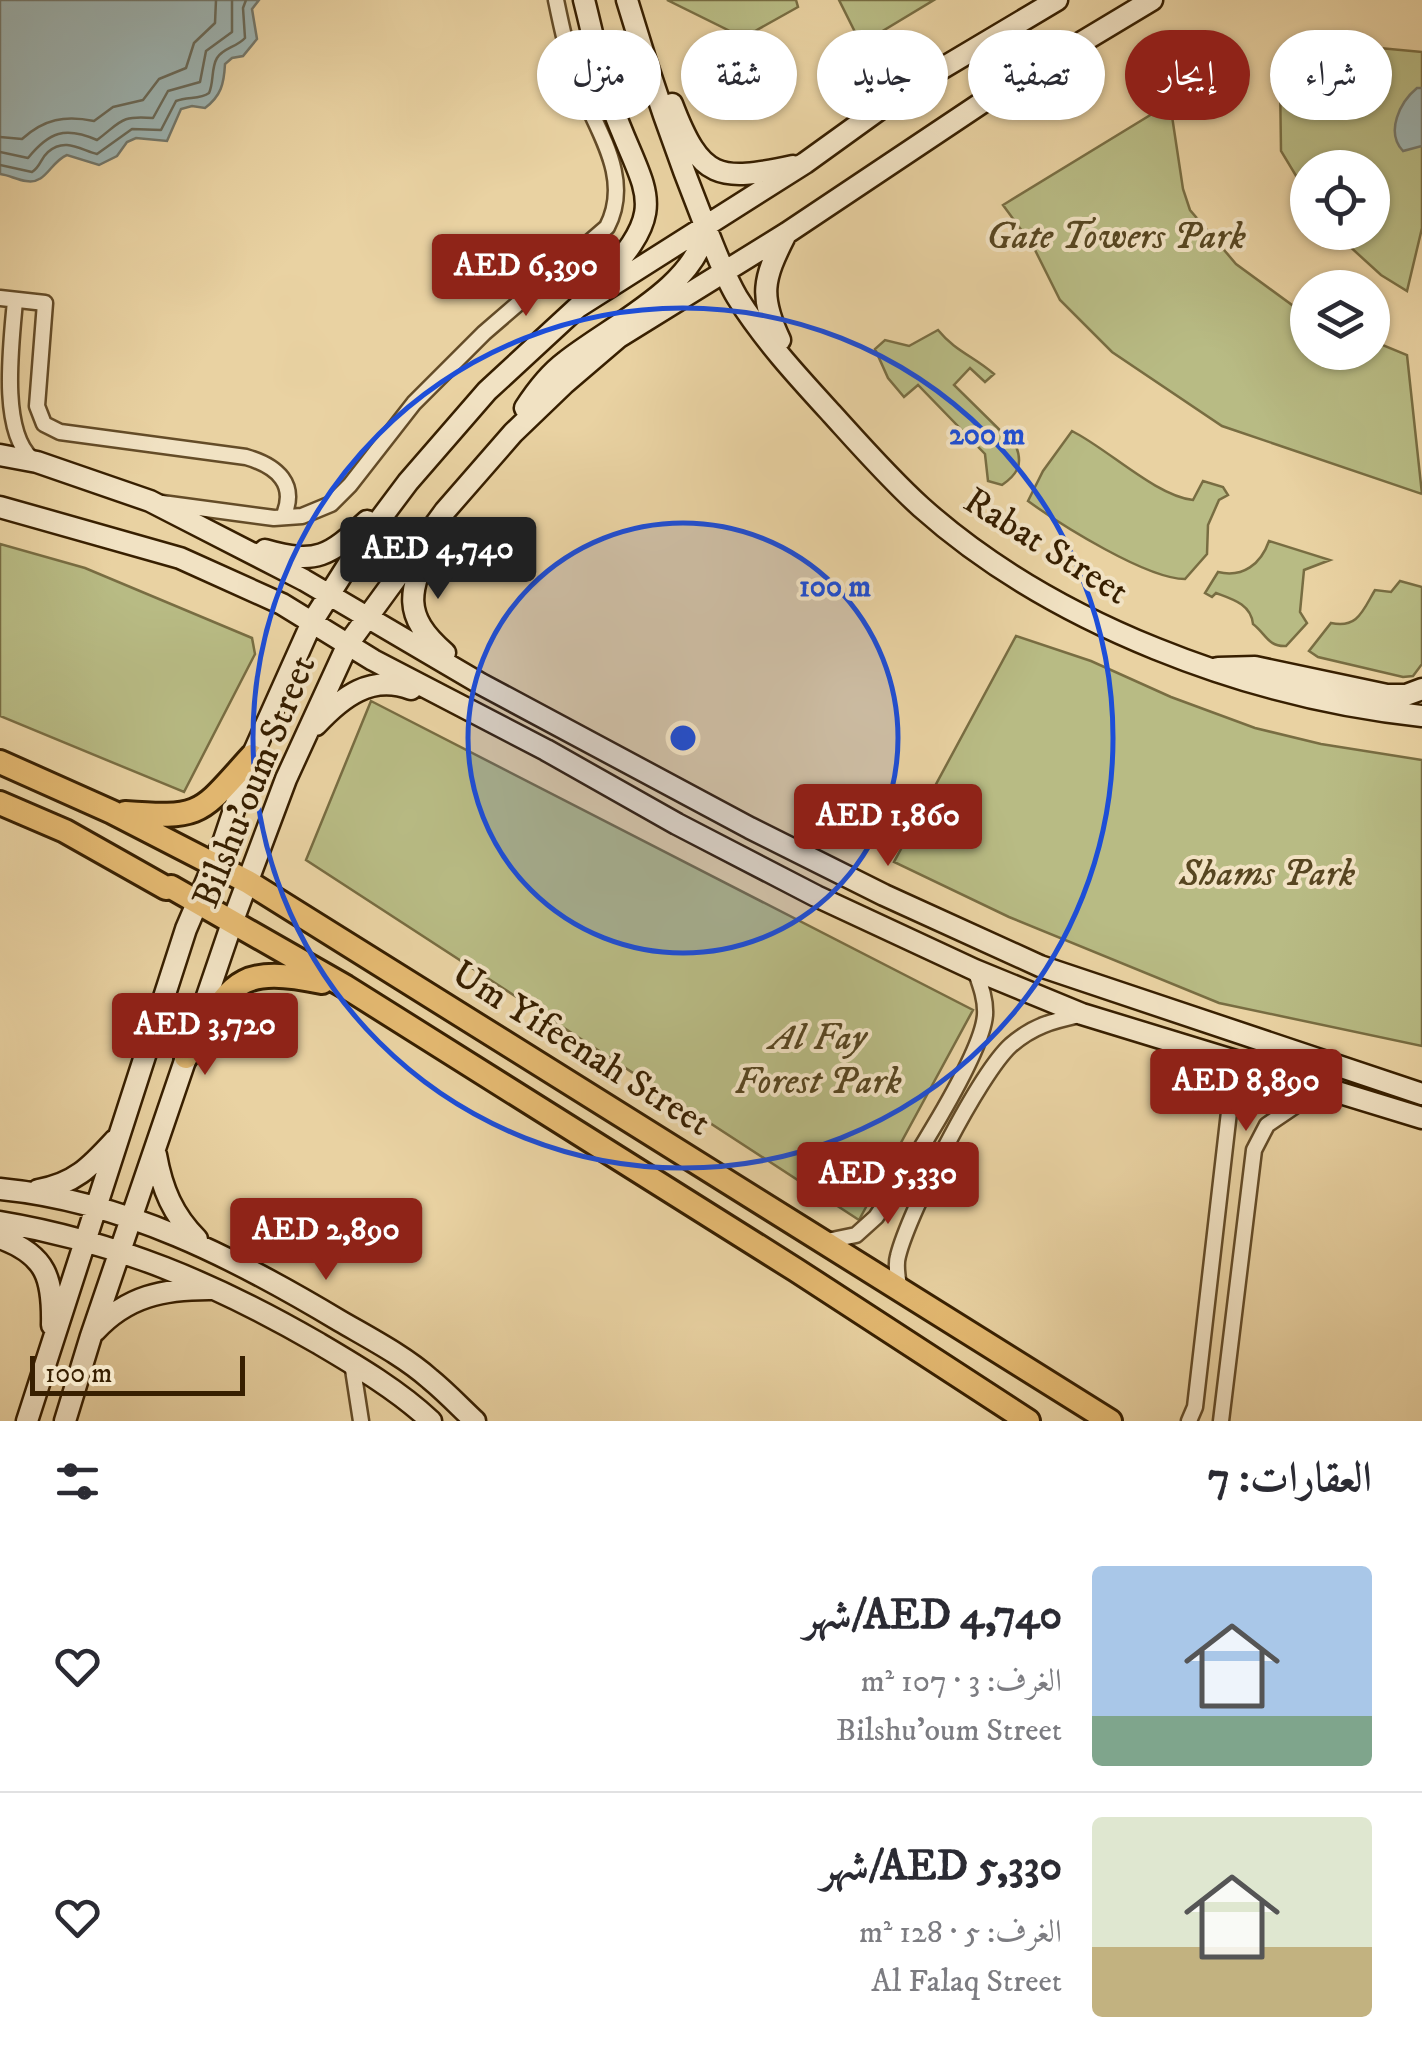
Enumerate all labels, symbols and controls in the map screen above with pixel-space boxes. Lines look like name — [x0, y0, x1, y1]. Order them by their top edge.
chip: منزل — [537, 30, 661, 120]
chip: شقة — [681, 30, 797, 120]
chip: جديد — [817, 30, 948, 120]
chip: تصفية — [968, 30, 1105, 120]
chip: إيجار — [1125, 30, 1250, 120]
chip: شراء — [1270, 30, 1392, 120]
map controls — [1290, 150, 1390, 370]
button: locate — [1290, 150, 1390, 250]
park label: Gate Towers Park — [986, 213, 1246, 261]
pin: AED 6,390 — [412, 234, 640, 319]
text: AED 6,390 — [454, 246, 598, 286]
button: layers — [1290, 270, 1390, 370]
text: 200 m — [949, 417, 1025, 454]
street label: Rabat Street — [955, 477, 1137, 616]
pin: AED 4,740 — [324, 517, 552, 602]
text: AED 4,740 — [362, 529, 514, 569]
text: 100 m — [799, 569, 872, 606]
street label: Bilshu'oum Street — [182, 648, 327, 915]
centre of rings — [665, 720, 701, 756]
pin: AED 1,860 — [774, 784, 1002, 869]
text: AED 1,860 — [816, 796, 960, 836]
park label: Shams Park — [1178, 850, 1355, 898]
street label: Um Yifeenah Street — [443, 950, 719, 1148]
pin: AED 3,720 — [91, 993, 319, 1078]
text: AED 3,720 — [134, 1005, 276, 1045]
park label: Al Fay Forest Park — [734, 1014, 902, 1106]
pin: AED 8,890 — [1132, 1049, 1360, 1134]
text: AED 8,890 — [1172, 1061, 1320, 1101]
pin: AED 5,330 — [774, 1142, 1002, 1227]
text: AED 5,330 — [819, 1154, 957, 1194]
pin: AED 2,890 — [212, 1198, 440, 1283]
text: AED 2,890 — [252, 1210, 400, 1250]
scale bar — [30, 1351, 245, 1396]
text: 100 m — [45, 1356, 112, 1391]
text: العقارات: 7 — [1208, 1453, 1372, 1505]
icon: filters — [50, 1454, 105, 1509]
text: AED 4,740/شهر — [804, 1590, 1062, 1642]
icon: home — [1172, 1606, 1292, 1726]
icon: heart — [50, 1639, 105, 1694]
text: الغرف: 3 · 107 m² — [861, 1662, 1062, 1702]
text: Bilshu'oum Street — [836, 1711, 1062, 1751]
text: AED 5,330/شهر — [821, 1841, 1062, 1893]
icon: home — [1172, 1857, 1292, 1977]
icon: heart — [50, 1890, 105, 1945]
text: الغرف: 5 · 128 m² — [859, 1913, 1062, 1953]
text: Al Falaq Street — [871, 1962, 1062, 2002]

